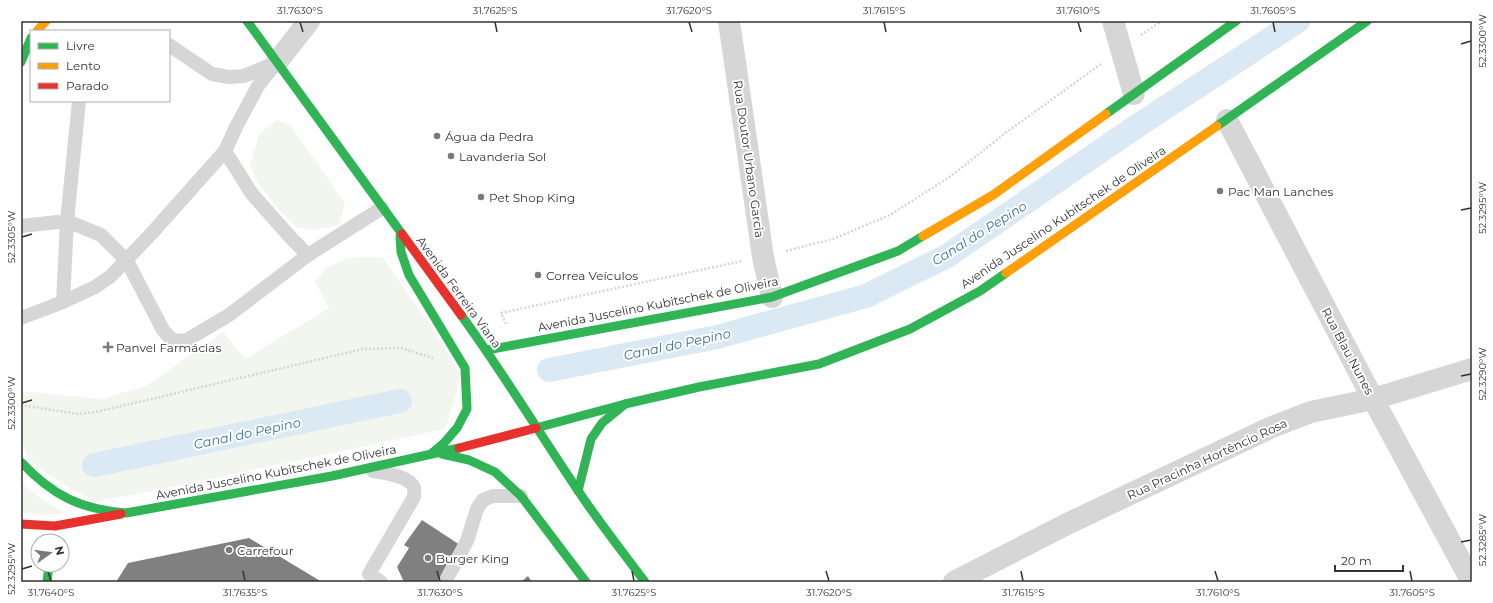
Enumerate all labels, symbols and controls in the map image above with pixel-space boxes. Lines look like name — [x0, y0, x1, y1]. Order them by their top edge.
text: 31.7630°S — [277, 4, 323, 17]
text: 31.7625°S — [473, 4, 517, 17]
text: 31.7620°S — [666, 4, 712, 17]
text: 31.7615°S — [863, 4, 905, 17]
text: 31.7610°S — [1056, 4, 1100, 17]
text: 31.7605°S — [1250, 4, 1296, 17]
text: 52.3300°W — [1476, 14, 1489, 68]
legend — [30, 30, 170, 102]
text: Livre — [66, 38, 95, 53]
text: Lento — [66, 58, 101, 73]
text: Parado — [66, 78, 109, 93]
street label: Rua Doutor Urbano Garcia — [731, 79, 767, 239]
place label: Água da Pedra — [445, 129, 534, 144]
marker: Água da Pedra — [432, 131, 442, 141]
street label: Avenida Juscelino Kubitschek de Oliveira — [957, 142, 1169, 292]
place label: Lavanderia Sol — [459, 149, 546, 164]
marker: Lavanderia Sol — [446, 151, 456, 161]
text: 52.3295°W — [1476, 182, 1489, 234]
place label: Pac Man Lanches — [1228, 184, 1333, 199]
marker: Pac Man Lanches — [1215, 186, 1225, 196]
place label: Pet Shop King — [489, 190, 575, 205]
marker: Pet Shop King — [476, 192, 486, 202]
water label: Canal do Pepino — [929, 197, 1029, 269]
text: 52.3305°W — [5, 211, 18, 263]
street label: Avenida Ferreira Viana — [413, 233, 505, 351]
place label: Correa Veículos — [546, 268, 638, 283]
marker: Correa Veículos — [533, 270, 543, 280]
street label: Avenida Juscelino Kubitschek de Oliveira — [537, 273, 779, 335]
street label: Rua Blau Nunes — [1319, 305, 1377, 397]
water label: Canal do Pepino — [622, 325, 732, 363]
place label: Panvel Farmácias — [116, 340, 221, 355]
marker: Panvel Farmácias — [103, 342, 113, 352]
text: 52.3290°W — [1476, 347, 1489, 401]
text: 52.3300°W — [5, 376, 18, 430]
water label: Canal do Pepino — [192, 414, 302, 452]
street label: Rua Pracinha Hortêncio Rosa — [1125, 415, 1289, 503]
street label: Avenida Juscelino Kubitschek de Oliveira — [155, 441, 397, 503]
text: 52.3285°W — [1476, 514, 1489, 566]
north arrow — [30, 533, 70, 573]
text: 52.3295°W — [5, 543, 18, 595]
place label: Carrefour — [237, 543, 294, 558]
text: N — [52, 545, 68, 557]
marker: Carrefour — [224, 545, 234, 555]
scale bar — [1335, 547, 1403, 573]
place label: Burger King — [436, 551, 509, 566]
marker: Burger King — [423, 553, 433, 563]
text: 20 m — [1341, 553, 1372, 568]
text: 31.7640°S — [28, 586, 74, 599]
text: 31.7635°S — [223, 586, 267, 599]
text: 31.7630°S — [417, 586, 463, 599]
text: 31.7625°S — [612, 586, 656, 599]
text: 31.7620°S — [806, 586, 852, 599]
text: 31.7615°S — [1002, 586, 1044, 599]
text: 31.7610°S — [1196, 586, 1240, 599]
text: 31.7605°S — [1389, 586, 1435, 599]

